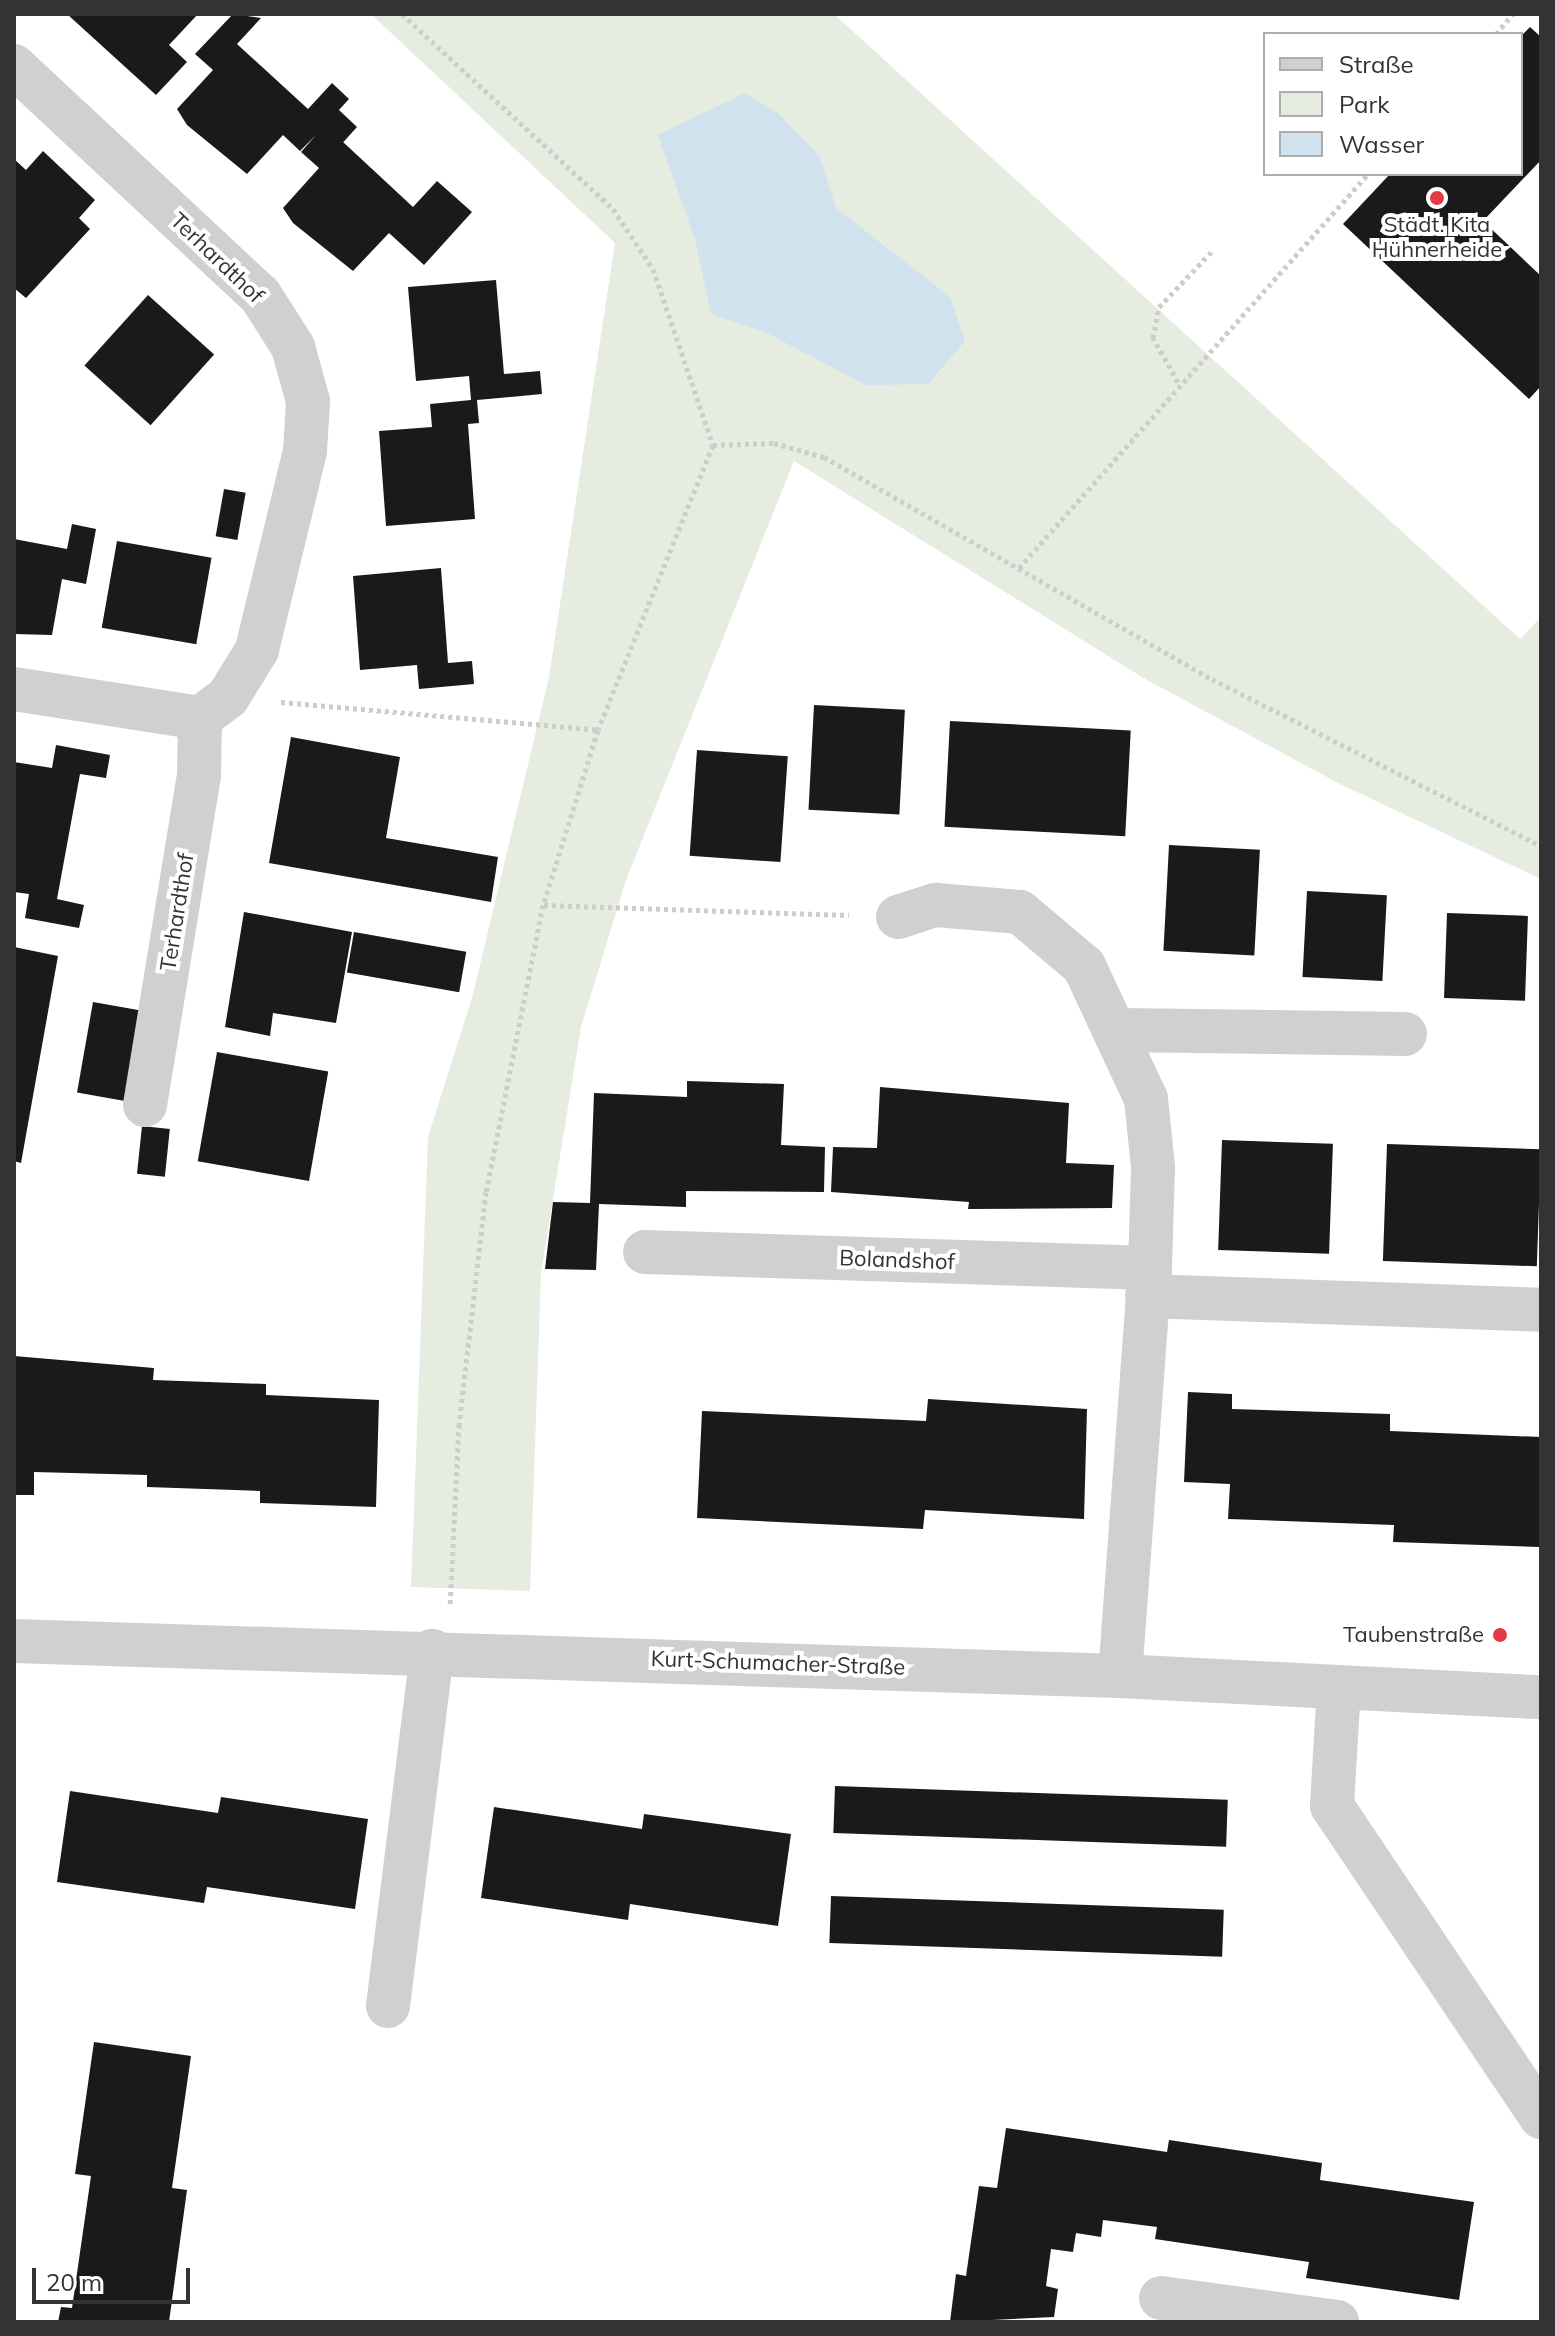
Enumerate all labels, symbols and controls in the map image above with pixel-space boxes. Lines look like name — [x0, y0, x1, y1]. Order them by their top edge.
legend — [1263, 32, 1523, 176]
text: Straße — [1339, 49, 1414, 79]
text: Park — [1339, 89, 1390, 119]
text: Wasser — [1339, 129, 1424, 159]
marker: Städt. Kita Hühnerheide — [1428, 189, 1446, 207]
street label: Terhardthof — [165, 207, 269, 309]
place label: Städt. Kita Hühnerheide — [1372, 211, 1502, 262]
street label: Terhardthof — [155, 851, 199, 973]
street label: Bolandshof — [839, 1245, 955, 1275]
place label: Taubenstraße — [1343, 1622, 1484, 1648]
marker: Taubenstraße — [1491, 1626, 1509, 1644]
street label: Kurt-Schumacher-Straße — [650, 1645, 906, 1681]
scale bar — [36, 2252, 194, 2302]
text: 20 m — [46, 2267, 102, 2297]

